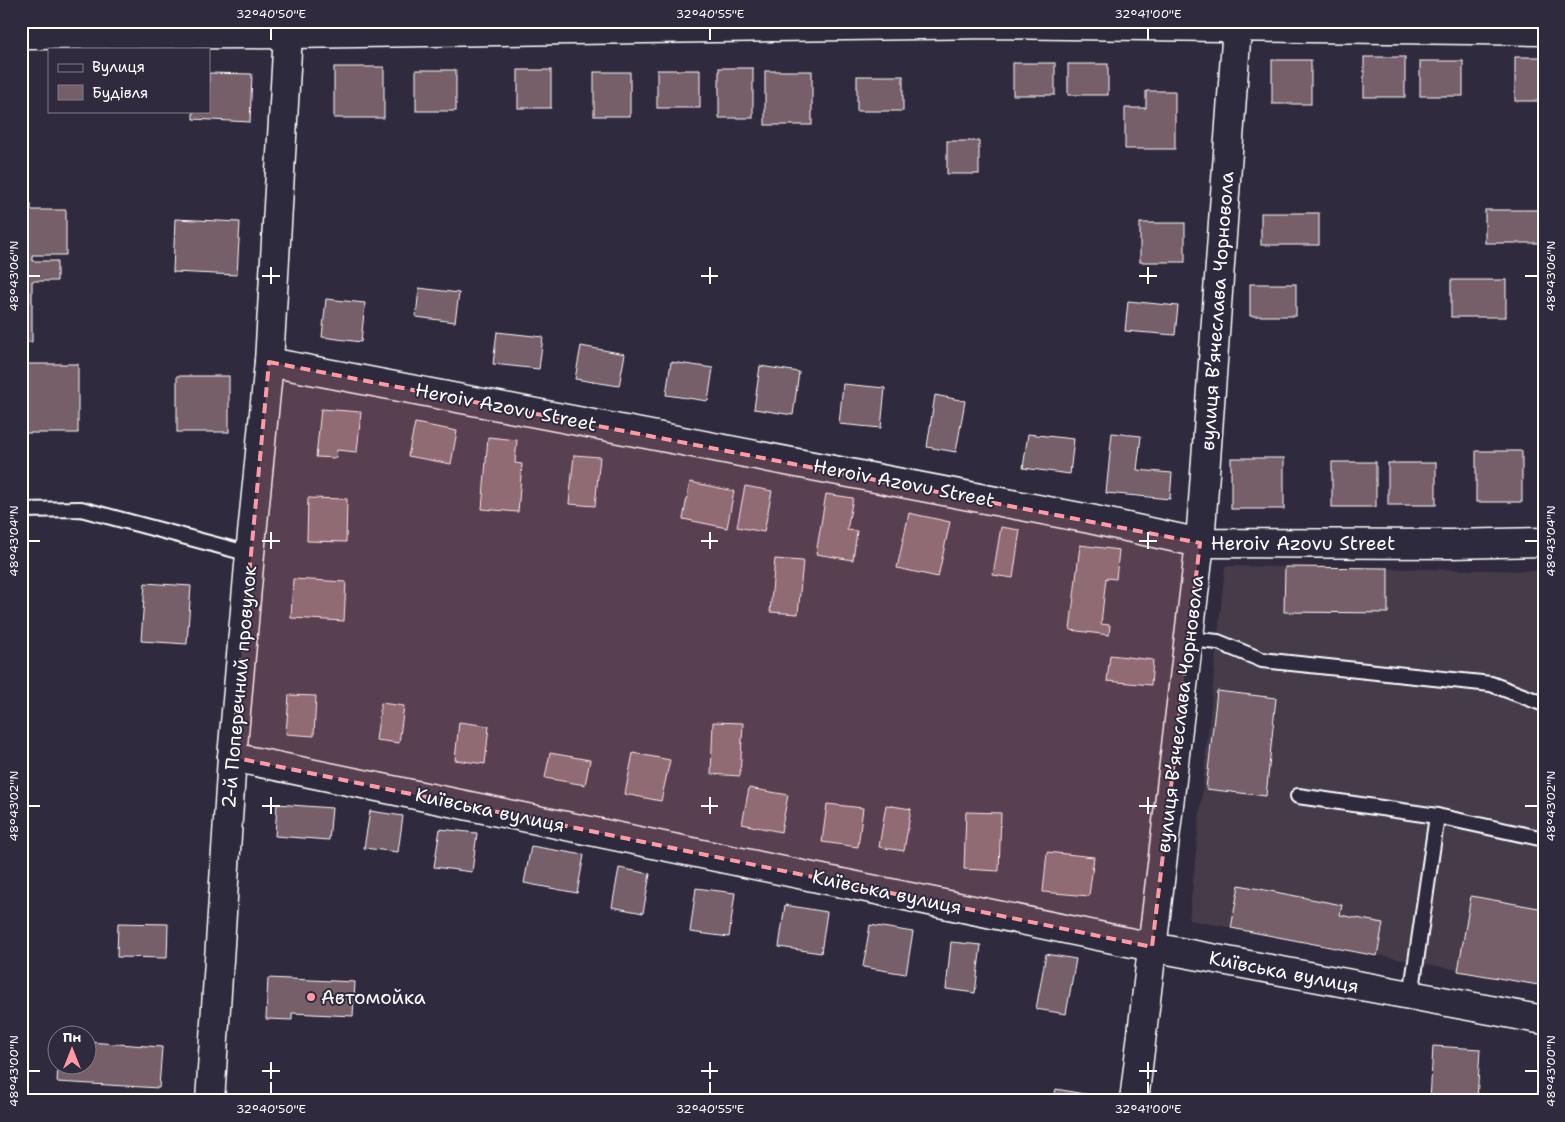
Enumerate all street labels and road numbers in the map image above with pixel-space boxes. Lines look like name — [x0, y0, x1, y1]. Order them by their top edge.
street label: вулиця Вʼячеслава Чорновола — [1195, 170, 1239, 451]
street label: Heroiv Azovu Street — [413, 377, 599, 437]
street label: Heroiv Azovu Street — [811, 453, 997, 513]
street label: Heroiv Azovu Street — [1211, 531, 1395, 556]
street label: 2-й Поперечний провулок — [216, 564, 262, 810]
street label: вулиця Вʼячеслава Чорновола — [1151, 574, 1209, 854]
street label: Київська вулиця — [413, 782, 567, 838]
street label: Київська вулиця — [810, 864, 964, 920]
street label: Київська вулиця — [1207, 945, 1361, 999]

